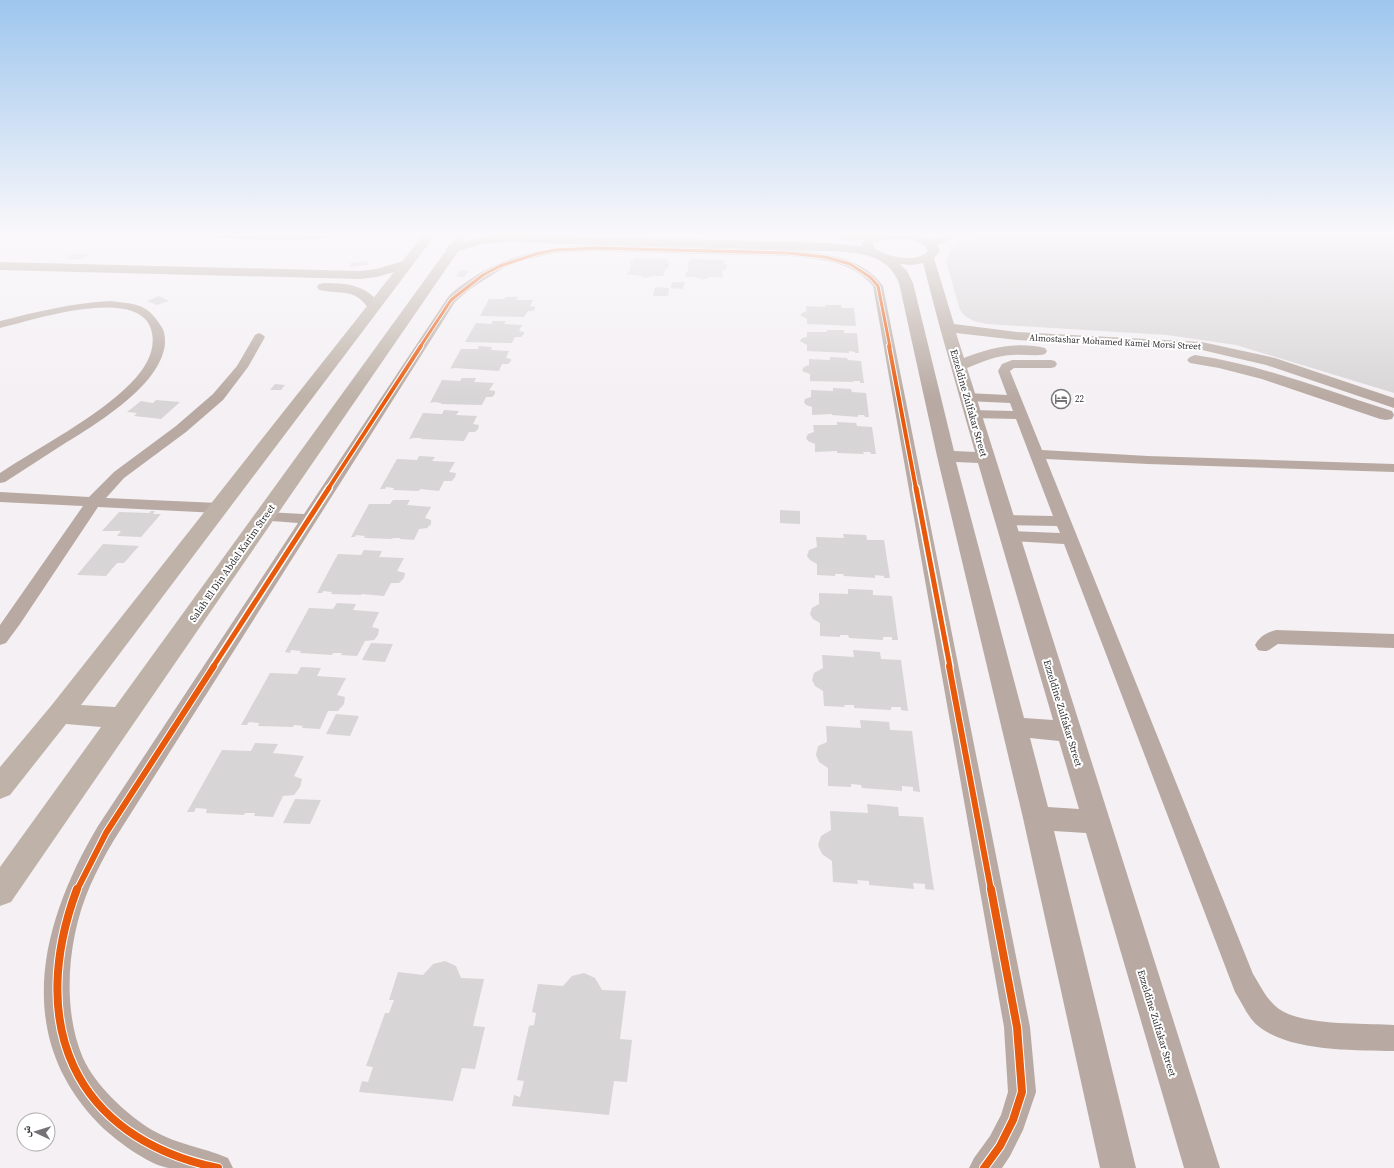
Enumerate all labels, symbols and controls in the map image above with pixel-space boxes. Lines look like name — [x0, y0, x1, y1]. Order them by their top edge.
street label: Almostashar Mohamed Kamel Morsi Street — [1029, 332, 1201, 352]
street label: Ezzeldine Zulfakar Street — [947, 348, 991, 459]
hotel icon: 22 — [1050, 388, 1072, 410]
place label: 22 — [1075, 393, 1085, 405]
street label: Salah El Din Abdel Karim Street — [186, 501, 278, 624]
street label: Ezzeldine Zulfakar Street — [1041, 658, 1086, 769]
street label: Ezzeldine Zulfakar Street — [1135, 968, 1180, 1079]
north arrow — [16, 1112, 56, 1152]
text: ش — [19, 1125, 34, 1138]

